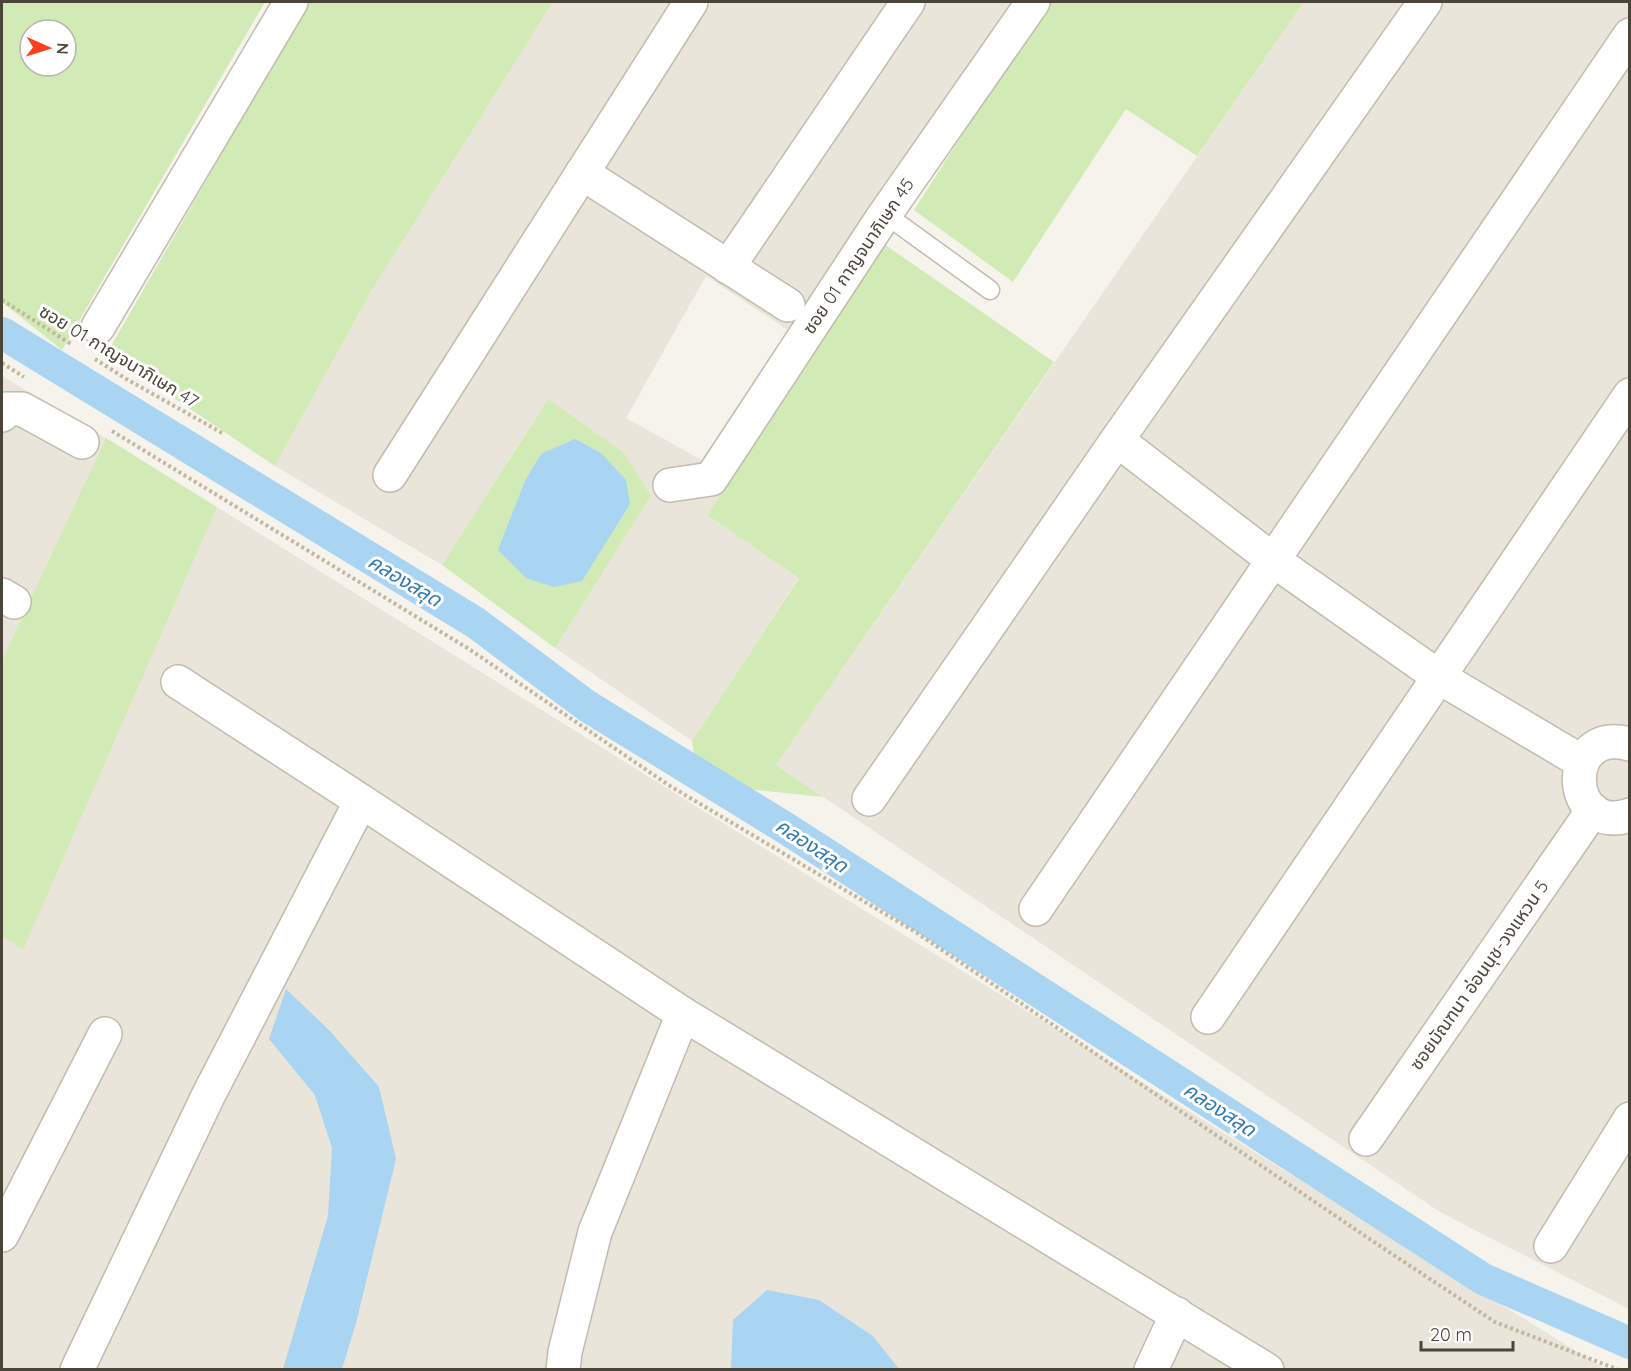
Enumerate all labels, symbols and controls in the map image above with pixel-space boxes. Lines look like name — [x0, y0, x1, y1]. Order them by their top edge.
north arrow — [18, 18, 78, 78]
text: N — [53, 42, 73, 55]
street label: ซอย 01 กาญจนาภิเษก 45 — [797, 174, 919, 338]
street label: ซอย 01 กาญจนาภิเษก 47 — [35, 299, 203, 413]
water label: คลองสลุด — [363, 548, 447, 613]
water label: คลองสลุด — [771, 812, 853, 879]
street label: ซอยมัณฑนา อ่อนนุช-วงแหวน 5 — [1405, 876, 1553, 1074]
water label: คลองสลุด — [1179, 1076, 1261, 1143]
scale bar — [1421, 1314, 1512, 1352]
text: 20 m — [1430, 1323, 1472, 1346]

